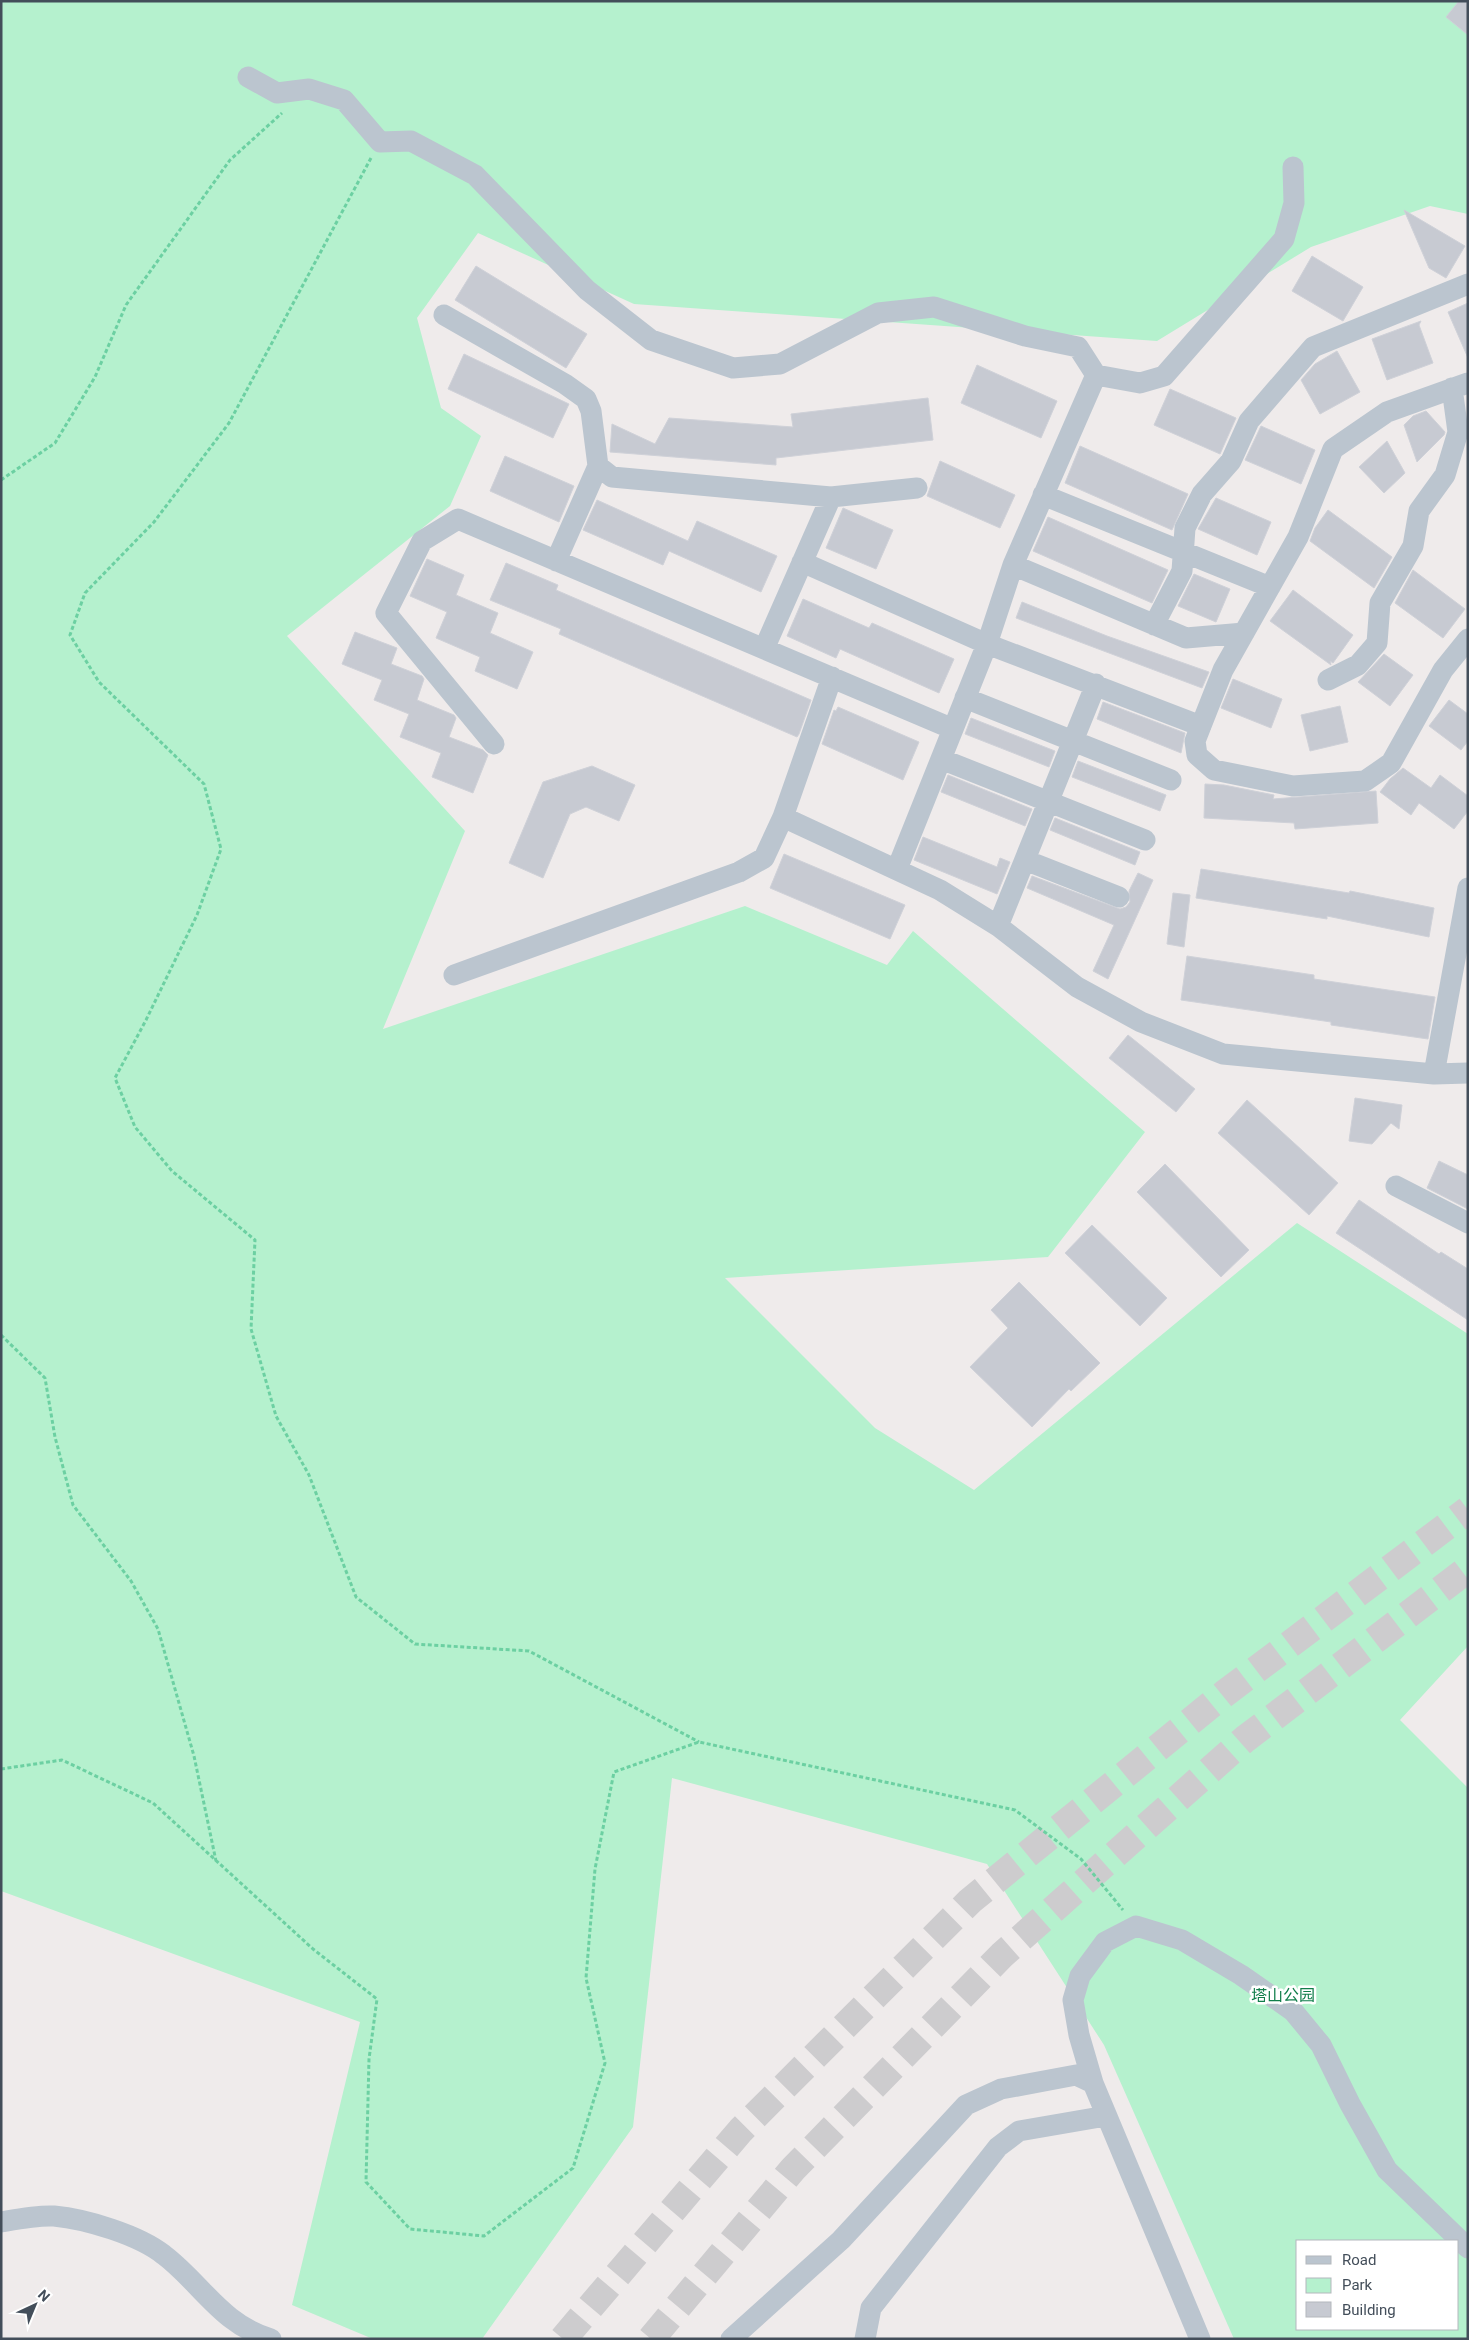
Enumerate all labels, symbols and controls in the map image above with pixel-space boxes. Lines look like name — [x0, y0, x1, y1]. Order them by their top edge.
park label: 塔山公园 — [1251, 1986, 1315, 2005]
legend — [1296, 2240, 1459, 2330]
text: Road — [1342, 2251, 1376, 2269]
text: Park — [1342, 2276, 1373, 2294]
north arrow — [10, 2280, 60, 2330]
text: N — [35, 2286, 53, 2305]
text: Building — [1342, 2301, 1396, 2319]

